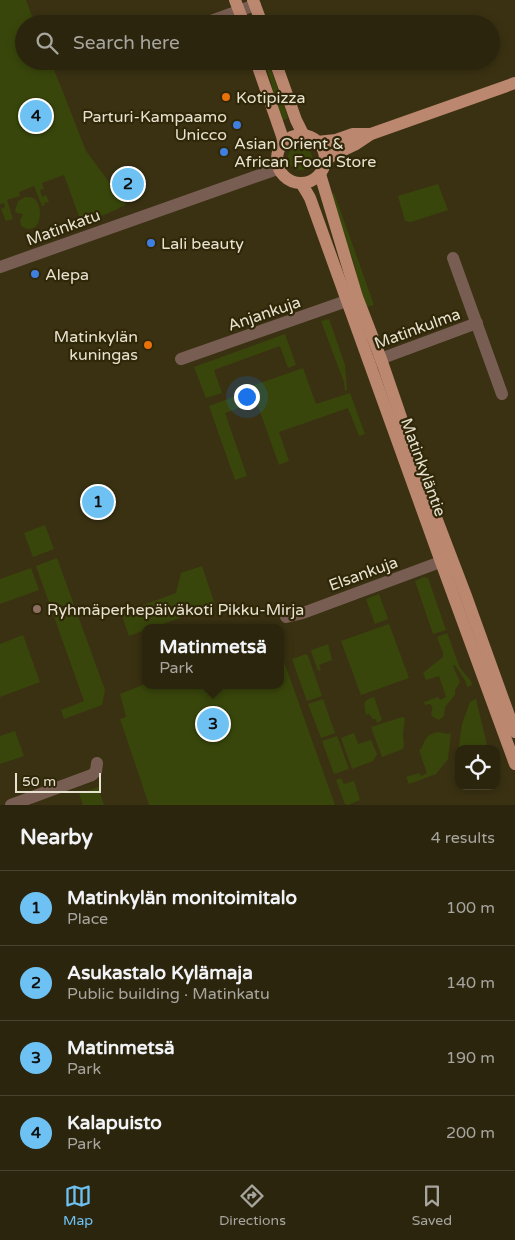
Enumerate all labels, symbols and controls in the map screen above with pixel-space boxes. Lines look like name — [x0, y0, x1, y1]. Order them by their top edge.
search box — [15, 15, 500, 70]
icon: search — [33, 29, 61, 57]
text: Search here — [73, 32, 180, 54]
place label: Kotipizza — [236, 88, 306, 108]
marker: Kotipizza — [220, 91, 232, 103]
pin: 4 — [20, 97, 52, 135]
place label: Parturi-Kampaamo Unicco — [82, 107, 227, 145]
marker: Parturi-Kampaamo Unicco — [231, 119, 243, 131]
place label: Asian Orient & African Food Store — [234, 134, 376, 172]
marker: Asian Orient & African Food Store — [218, 146, 230, 158]
pin: 2 — [112, 165, 144, 203]
street label: Matinkatu — [24, 205, 103, 251]
place label: Lali beauty — [161, 234, 244, 254]
marker: Lali beauty — [145, 237, 157, 249]
place label: Alepa — [45, 265, 89, 285]
marker: Alepa — [29, 268, 41, 280]
street label: Anjankuja — [225, 292, 303, 336]
street label: Matinkulma — [372, 304, 463, 354]
place label: Matinkylän kuningas — [54, 327, 138, 365]
marker: Matinkylän kuningas — [142, 339, 154, 351]
your location — [234, 384, 260, 410]
street label: Matinkyläntie — [396, 415, 450, 519]
pin: 1 — [82, 483, 114, 521]
street label: Elsankuja — [326, 552, 401, 596]
place label: Ryhmäperhepäiväkoti Pikku-Mirja — [47, 600, 304, 620]
marker: Ryhmäperhepäiväkoti Pikku-Mirja — [31, 603, 43, 615]
popup — [142, 624, 284, 689]
text: Matinmetsä — [159, 636, 267, 658]
text: Park — [159, 658, 193, 678]
pin: 3 — [197, 705, 229, 743]
map controls — [455, 745, 500, 790]
button: locate — [455, 745, 500, 790]
scale bar — [15, 770, 101, 793]
text: 50 m — [22, 773, 56, 790]
text: Nearby — [20, 825, 93, 850]
text: 4 results — [431, 828, 495, 848]
text: Matinkylän monitoimitalo — [67, 887, 297, 909]
text: 1 — [31, 898, 41, 918]
text: 100 m — [446, 898, 495, 918]
text: Place — [67, 909, 108, 929]
text: Asukastalo Kylämaja — [67, 962, 253, 984]
text: 2 — [31, 973, 41, 993]
text: 140 m — [446, 973, 495, 993]
text: Public building · Matinkatu — [67, 984, 270, 1004]
text: Matinmetsä — [67, 1037, 175, 1059]
text: 3 — [31, 1048, 41, 1068]
text: 190 m — [446, 1048, 495, 1068]
text: Park — [67, 1059, 101, 1079]
text: Kalapuisto — [67, 1112, 162, 1134]
text: 4 — [31, 1123, 41, 1143]
text: 200 m — [446, 1123, 495, 1143]
text: Park — [67, 1134, 101, 1154]
tab: Map — [63, 1182, 93, 1229]
tab: Directions — [219, 1182, 286, 1229]
tab: Saved — [412, 1182, 452, 1229]

